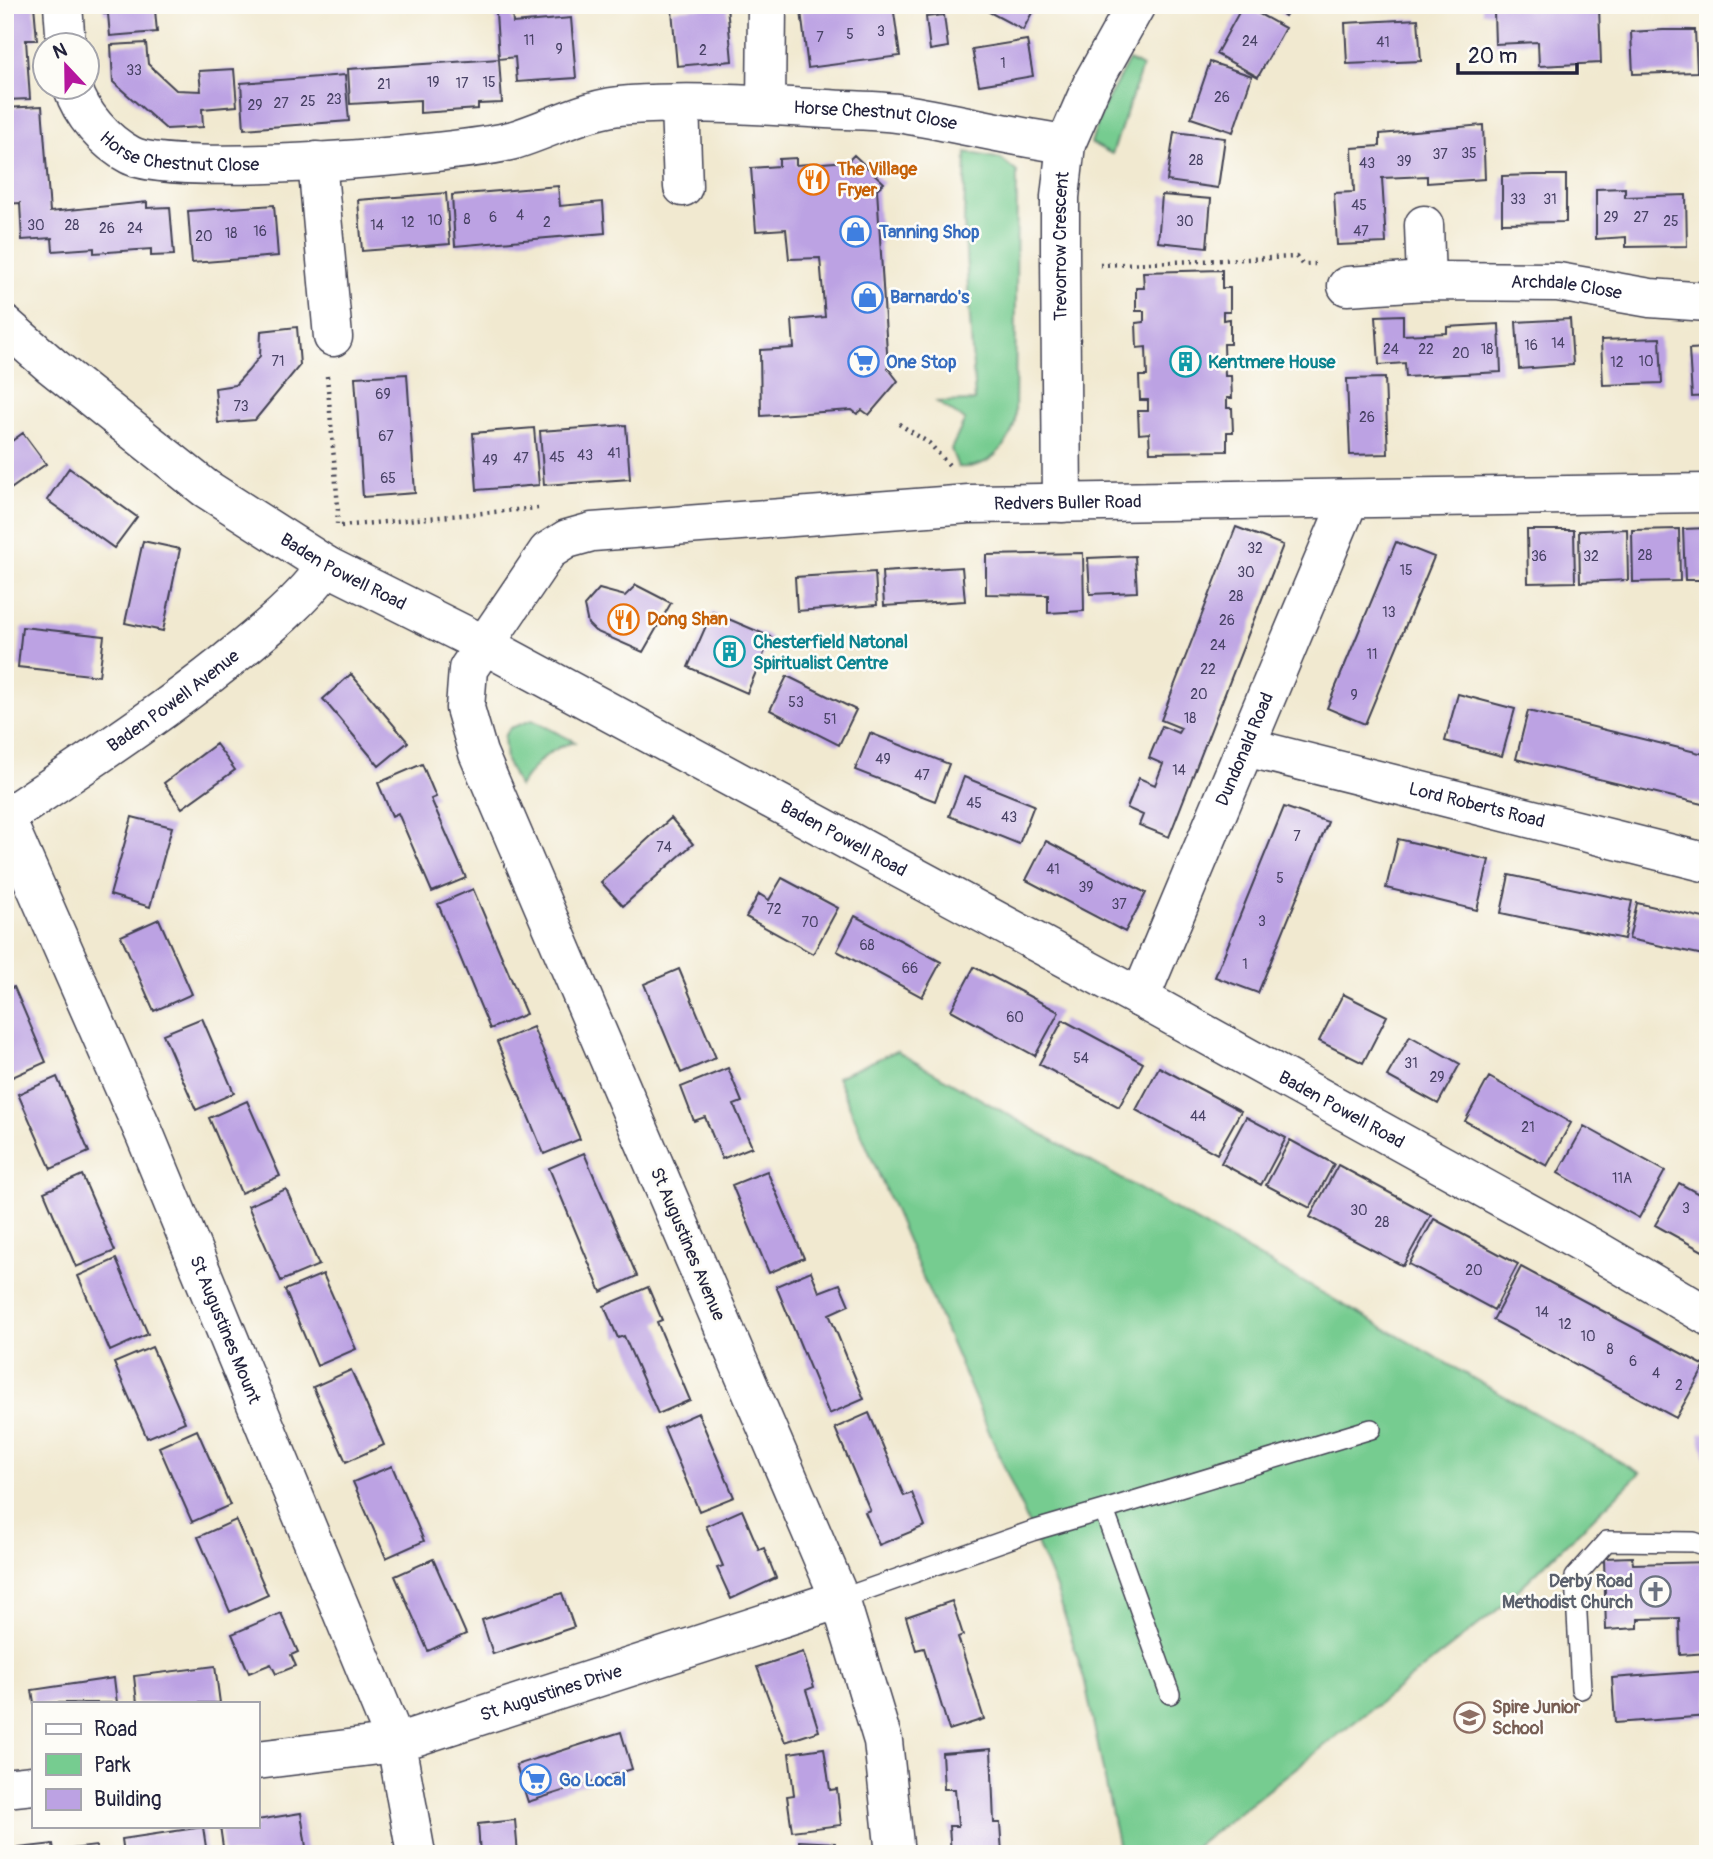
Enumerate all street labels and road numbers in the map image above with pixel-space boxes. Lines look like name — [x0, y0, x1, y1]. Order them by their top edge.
street label: Horse Chestnut Close — [793, 96, 959, 136]
street label: Horse Chestnut Close — [95, 127, 260, 177]
street label: Trevorrow Crescent — [1049, 170, 1075, 321]
street label: Archdale Close — [1511, 271, 1624, 305]
street label: Redvers Buller Road — [994, 490, 1142, 516]
street label: Baden Powell Road — [276, 528, 410, 616]
street label: Baden Powell Avenue — [103, 645, 244, 757]
street label: Dundonald Road — [1211, 689, 1279, 810]
street label: Lord Roberts Road — [1406, 777, 1547, 834]
street label: Baden Powell Road — [776, 795, 911, 882]
street label: Baden Powell Road — [1274, 1066, 1408, 1154]
street label: St Augustines Avenue — [645, 1164, 730, 1324]
street label: St Augustines Mount — [184, 1252, 266, 1408]
street label: St Augustines Drive — [477, 1659, 625, 1727]

